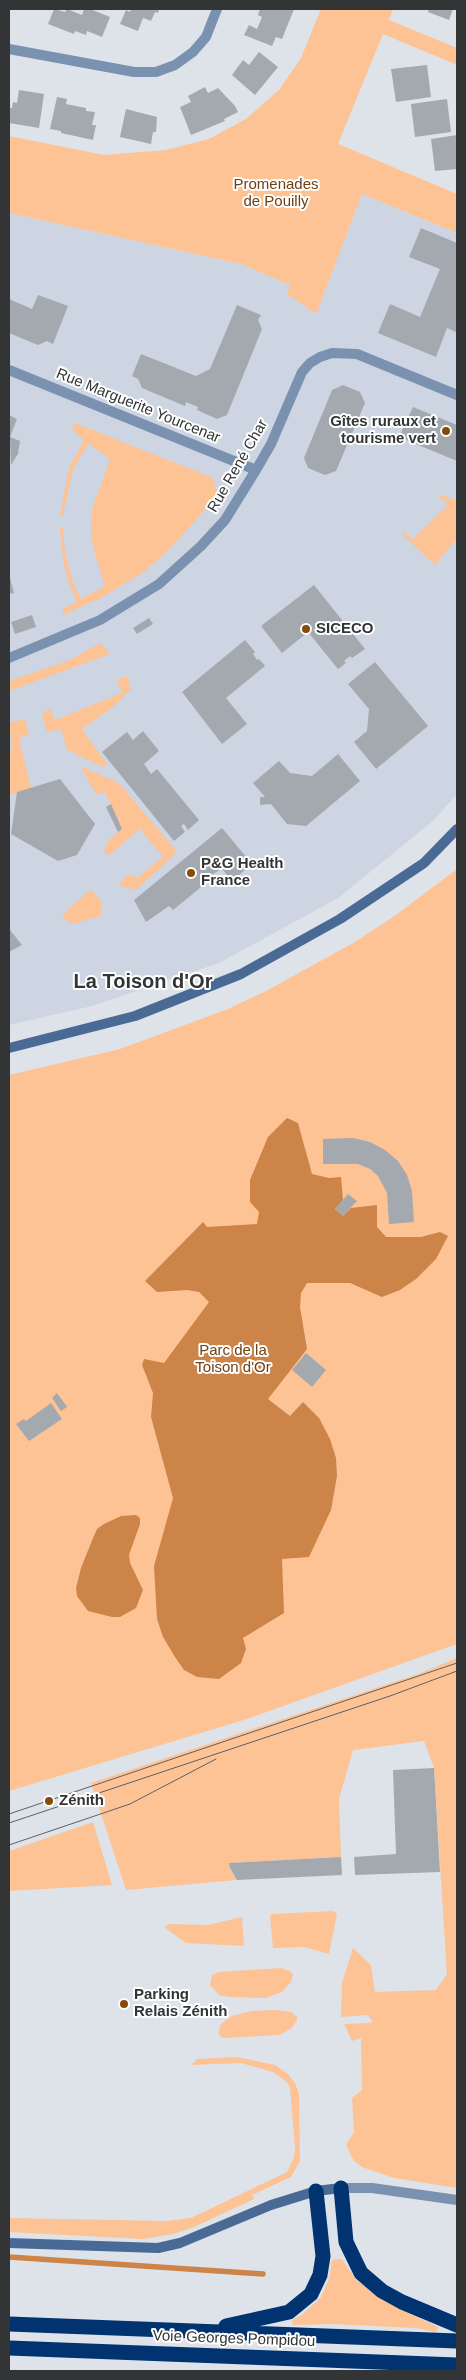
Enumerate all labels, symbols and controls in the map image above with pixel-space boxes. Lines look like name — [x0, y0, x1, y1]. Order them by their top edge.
park label: Promenades de Pouilly — [233, 176, 319, 211]
street label: Rue Marguerite Yourcenar — [53, 365, 223, 447]
place label: Gîtes ruraux et tourisme vert — [330, 413, 436, 448]
street label: Rue René Char — [204, 416, 272, 516]
marker: Gîtes ruraux et tourisme vert — [440, 425, 452, 437]
place label: SICECO — [316, 620, 374, 638]
marker: SICECO — [300, 623, 312, 635]
place label: P&G Health France — [201, 855, 284, 890]
marker: P&G Health France — [185, 867, 197, 879]
district label: La Toison d'Or — [74, 970, 212, 994]
park label: Parc de la Toison d'Or — [195, 1342, 271, 1377]
place label: Zénith — [59, 1792, 104, 1810]
marker: Zénith — [43, 1795, 55, 1807]
place label: Parking Relais Zénith — [134, 1986, 227, 2021]
marker: Parking Relais Zénith — [118, 1998, 130, 2010]
street label: Voie Georges Pompidou — [152, 2327, 316, 2351]

